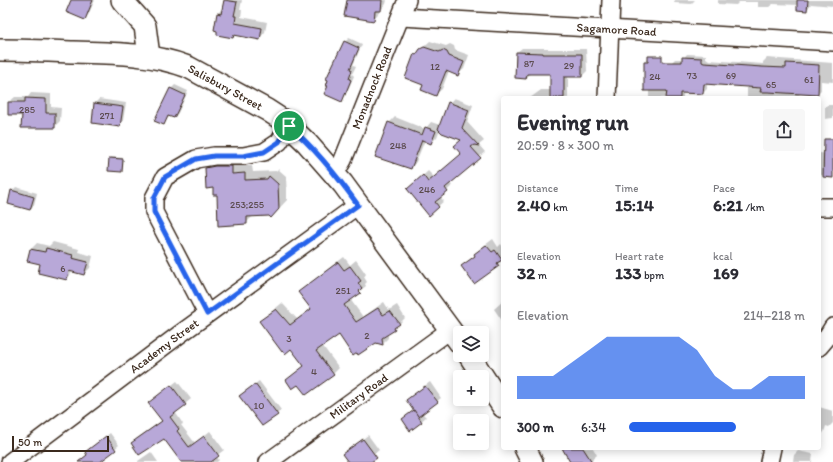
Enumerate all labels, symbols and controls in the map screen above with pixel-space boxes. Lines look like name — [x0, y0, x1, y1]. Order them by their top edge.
street label: Sagamore Road — [576, 20, 657, 39]
street label: Monadnock Road — [349, 44, 395, 131]
house number: 87 — [524, 57, 534, 70]
house number: 29 — [564, 59, 574, 72]
house number: 12 — [430, 60, 441, 73]
street label: Salisbury Street — [185, 61, 265, 113]
house number: 73 — [687, 69, 698, 82]
house number: 69 — [726, 69, 736, 82]
house number: 24 — [649, 70, 661, 83]
house number: 61 — [804, 73, 814, 86]
house number: 65 — [766, 78, 776, 91]
house number: 285 — [19, 103, 35, 116]
house number: 271 — [100, 109, 115, 122]
pin — [272, 109, 306, 143]
text: Evening run — [517, 109, 629, 136]
button: share — [763, 109, 805, 151]
icon: arrive — [278, 115, 300, 137]
text: 20:59 · 8 × 300 m — [517, 138, 614, 153]
house number: 248 — [390, 139, 407, 152]
text: Distance — [517, 182, 558, 195]
text: Time — [615, 182, 638, 195]
text: Pace — [713, 182, 735, 195]
house number: 246 — [419, 183, 435, 196]
text: 2.40 — [517, 195, 551, 215]
text: 15:14 — [615, 195, 654, 215]
text: 6:21 — [713, 195, 743, 215]
house number: 253;255 — [230, 198, 264, 211]
text: km — [551, 201, 568, 214]
text: /km — [743, 201, 765, 214]
text: Elevation — [517, 250, 561, 263]
text: Heart rate — [615, 250, 664, 263]
text: kcal — [713, 250, 733, 263]
house number: 6 — [60, 262, 66, 275]
text: 32 — [517, 263, 535, 283]
text: 133 — [615, 263, 641, 283]
text: 169 — [713, 263, 739, 283]
text: m — [535, 269, 547, 282]
text: bpm — [641, 269, 664, 282]
house number: 251 — [335, 284, 351, 297]
text: Elevation — [517, 308, 569, 323]
text: 214–218 m — [743, 308, 805, 323]
street label: Academy Street — [127, 316, 202, 376]
map controls — [453, 326, 489, 450]
button: layers — [453, 326, 489, 362]
house number: 2 — [364, 329, 370, 342]
house number: 3 — [286, 332, 292, 345]
house number: 4 — [311, 365, 317, 378]
street label: Military Road — [327, 370, 391, 422]
button: + — [453, 370, 489, 406]
house number: 10 — [254, 399, 264, 412]
button: − — [453, 414, 489, 450]
text: 300 m — [517, 420, 554, 435]
text: 6:34 — [581, 420, 606, 435]
scale bar — [12, 434, 109, 453]
text: 50 m — [18, 436, 42, 449]

